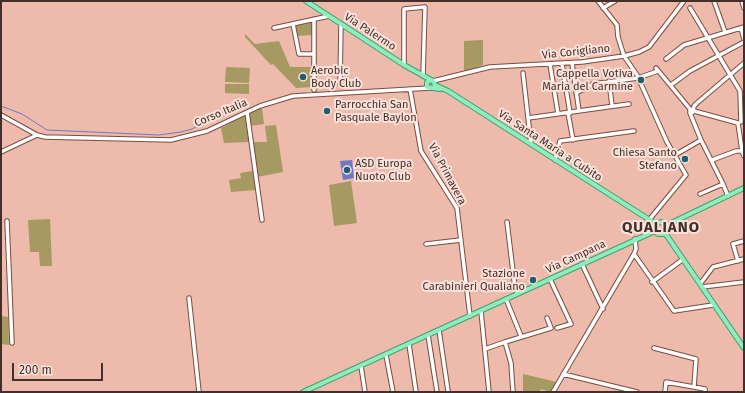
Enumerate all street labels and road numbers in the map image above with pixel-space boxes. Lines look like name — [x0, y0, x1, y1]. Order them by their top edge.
street label: Via Palermo — [342, 10, 398, 54]
street label: Via Corigliano — [541, 42, 611, 62]
street label: Corso Italia — [193, 96, 249, 130]
street label: Via Santa Maria a Cubito — [496, 107, 604, 185]
street label: Via Primavera — [425, 141, 469, 207]
street label: Via Campana — [544, 237, 608, 277]

